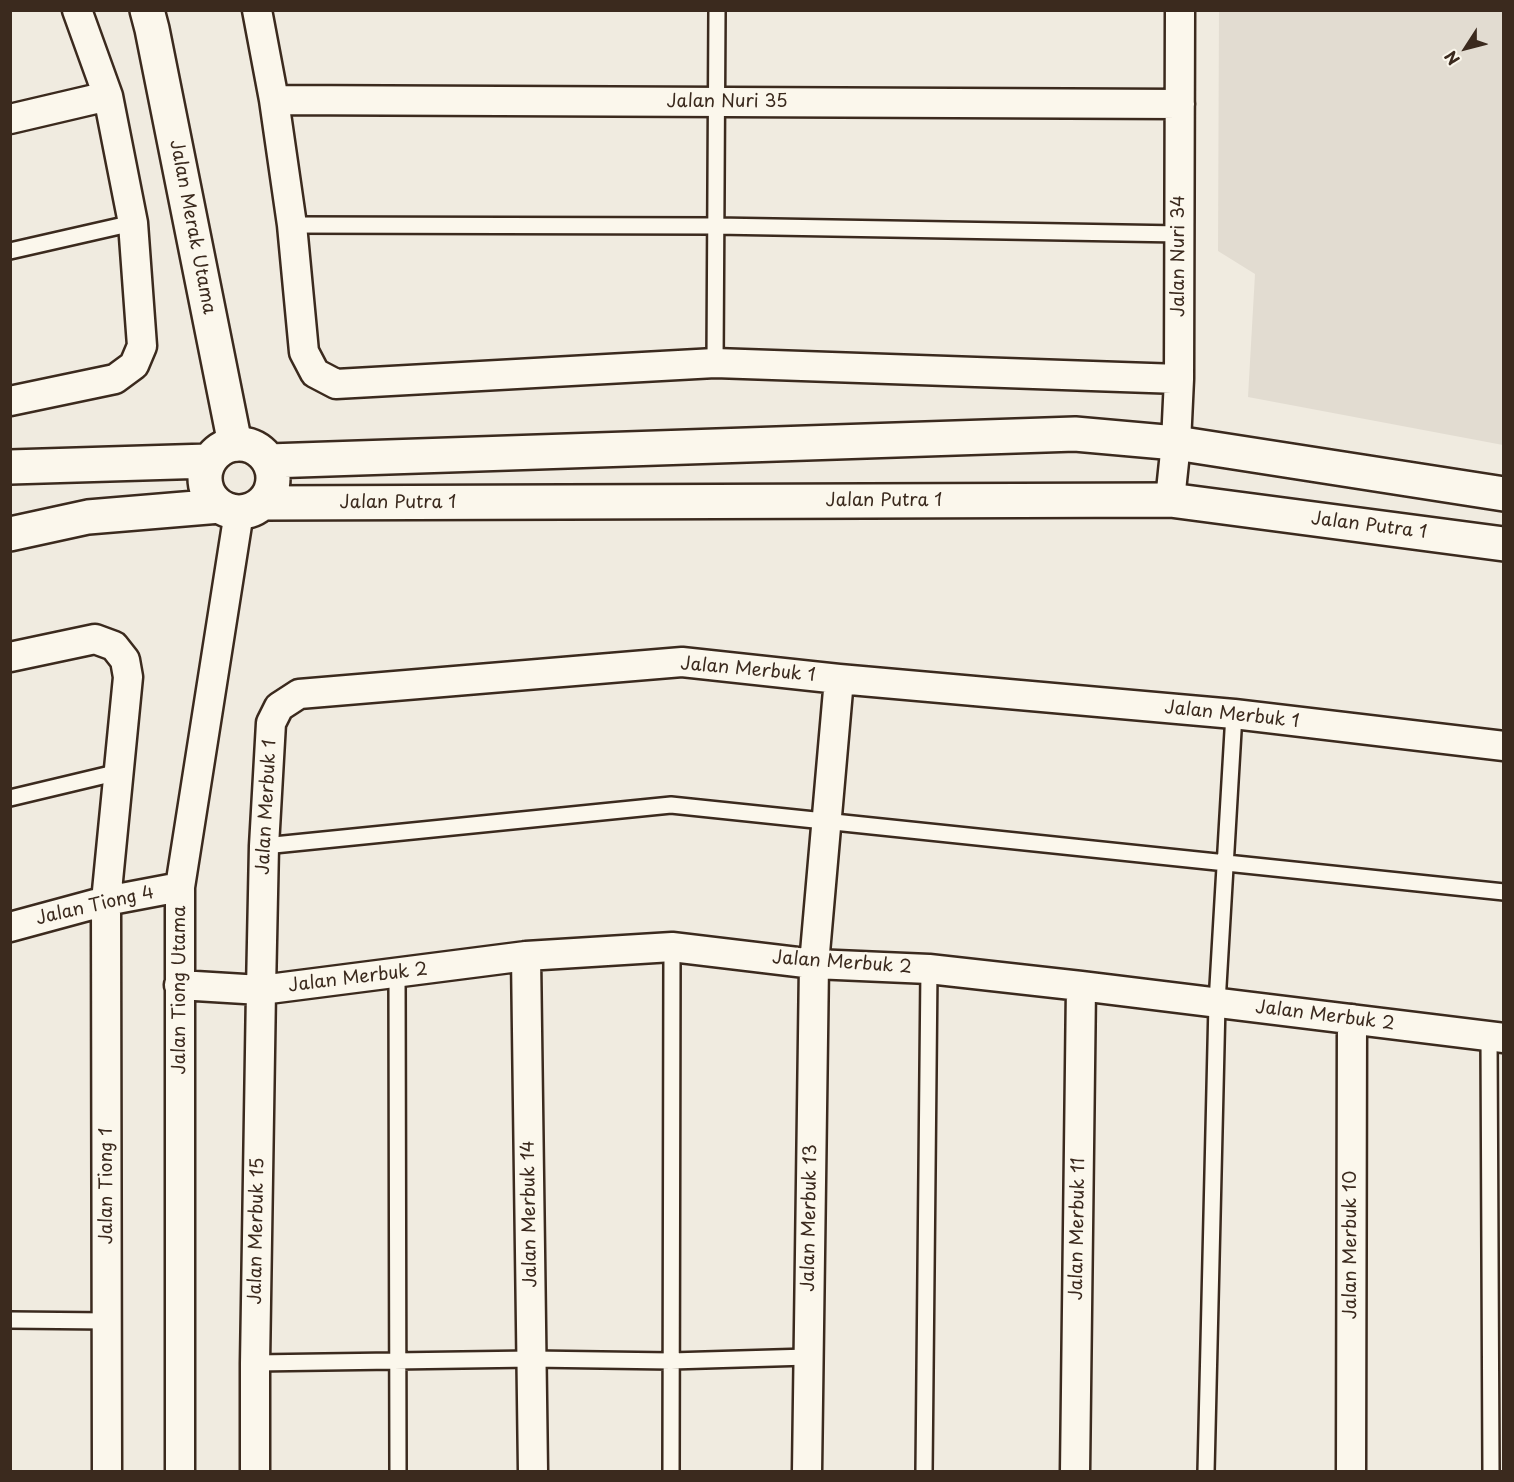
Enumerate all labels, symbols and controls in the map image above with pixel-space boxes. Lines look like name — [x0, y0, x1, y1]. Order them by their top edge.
north arrow — [1436, 18, 1496, 78]
text: N — [1438, 46, 1465, 71]
street label: Jalan Nuri 35 — [666, 91, 788, 113]
street label: Jalan Merak Utama — [164, 138, 220, 316]
street label: Jalan Nuri 34 — [1168, 195, 1190, 317]
street label: Jalan Putra 1 — [826, 490, 942, 512]
street label: Jalan Putra 1 — [340, 492, 456, 514]
street label: Jalan Putra 1 — [1310, 508, 1428, 544]
street label: Jalan Merbuk 1 — [680, 653, 816, 687]
street label: Jalan Merbuk 1 — [1163, 697, 1301, 733]
street label: Jalan Merbuk 1 — [253, 739, 281, 875]
street label: Jalan Tiong 4 — [34, 882, 156, 930]
street label: Jalan Tiong Utama — [169, 906, 191, 1074]
street label: Jalan Merbuk 2 — [771, 947, 913, 979]
street label: Jalan Merbuk 2 — [287, 959, 429, 997]
street label: Jalan Merbuk 2 — [1254, 997, 1396, 1035]
street label: Jalan Tiong 1 — [96, 1128, 118, 1244]
street label: Jalan Merbuk 14 — [518, 1140, 542, 1288]
street label: Jalan Merbuk 13 — [798, 1144, 822, 1292]
street label: Jalan Merbuk 15 — [245, 1157, 269, 1305]
street label: Jalan Merbuk 11 — [1066, 1158, 1090, 1300]
street label: Jalan Merbuk 10 — [1340, 1171, 1362, 1319]

